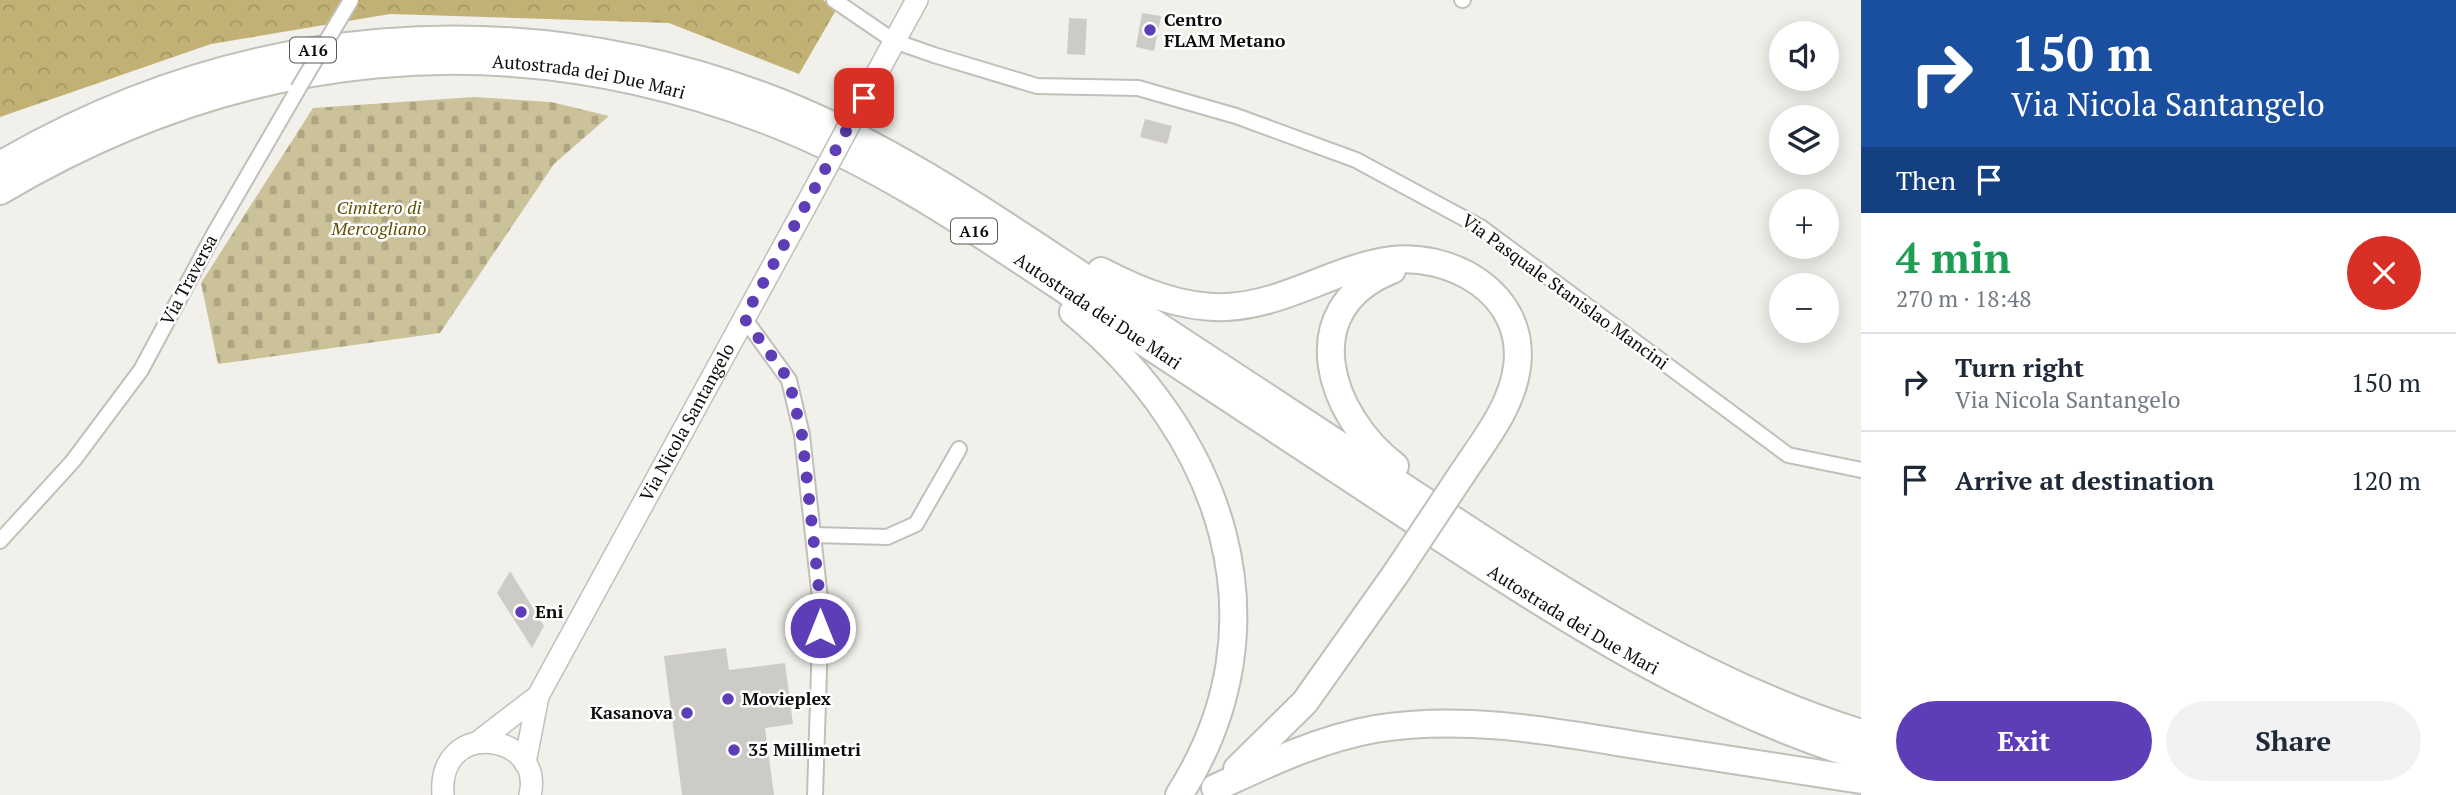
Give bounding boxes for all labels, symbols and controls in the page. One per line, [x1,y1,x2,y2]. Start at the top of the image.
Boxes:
place label: Centro FLAM Metano [1164,7,1286,52]
text: 150 m [2011,20,2153,85]
map controls [1769,21,1839,343]
button: sound [1769,21,1839,91]
marker: Centro FLAM Metano [1142,22,1158,38]
icon: right [1896,28,1987,119]
road number: A16 [290,38,336,62]
street label: Autostrada dei Due Mari [491,49,688,104]
pin [834,68,894,128]
icon: arrive [845,79,883,117]
text: Via Nicola Santangelo [2011,83,2325,125]
button: layers [1769,105,1839,175]
icon: arrive [1970,161,2008,199]
text: Then [1896,163,1956,197]
button: + [1769,189,1839,259]
park label: Cimitero di Mercogliano [331,195,426,240]
street label: Via Pasquale Stanislao Mancini [1457,208,1674,374]
road number: A16 [951,218,997,244]
text: 4 min [1896,229,2011,285]
street label: Via Traversa [154,230,222,329]
button: close [2347,236,2421,310]
street label: Autostrada dei Due Mari [1010,247,1187,374]
button: − [1769,273,1839,343]
text: 270 m · 18:48 [1896,283,2031,314]
street label: Via Nicola Santangelo [634,339,739,505]
text: Turn right [1955,350,2084,384]
icon: right [1896,363,1934,401]
text: 150 m [2351,365,2421,399]
text: Via Nicola Santangelo [1955,384,2181,415]
icon: arrive [1896,461,1934,499]
text: Arrive at destination [1955,463,2214,497]
text: 120 m [2351,463,2421,497]
street label: Autostrada dei Due Mari [1483,559,1663,680]
position arrow [783,591,857,665]
place label: Eni [535,599,563,623]
marker: Eni [513,604,529,620]
place label: Movieplex [742,686,831,710]
marker: Movieplex [720,691,736,707]
place label: Kasanova [590,700,673,724]
button: Exit [1896,701,2152,781]
button: Share [2166,701,2421,781]
marker: Kasanova [679,705,695,721]
place label: 35 Millimetri [748,737,861,761]
marker: 35 Millimetri [726,742,742,758]

